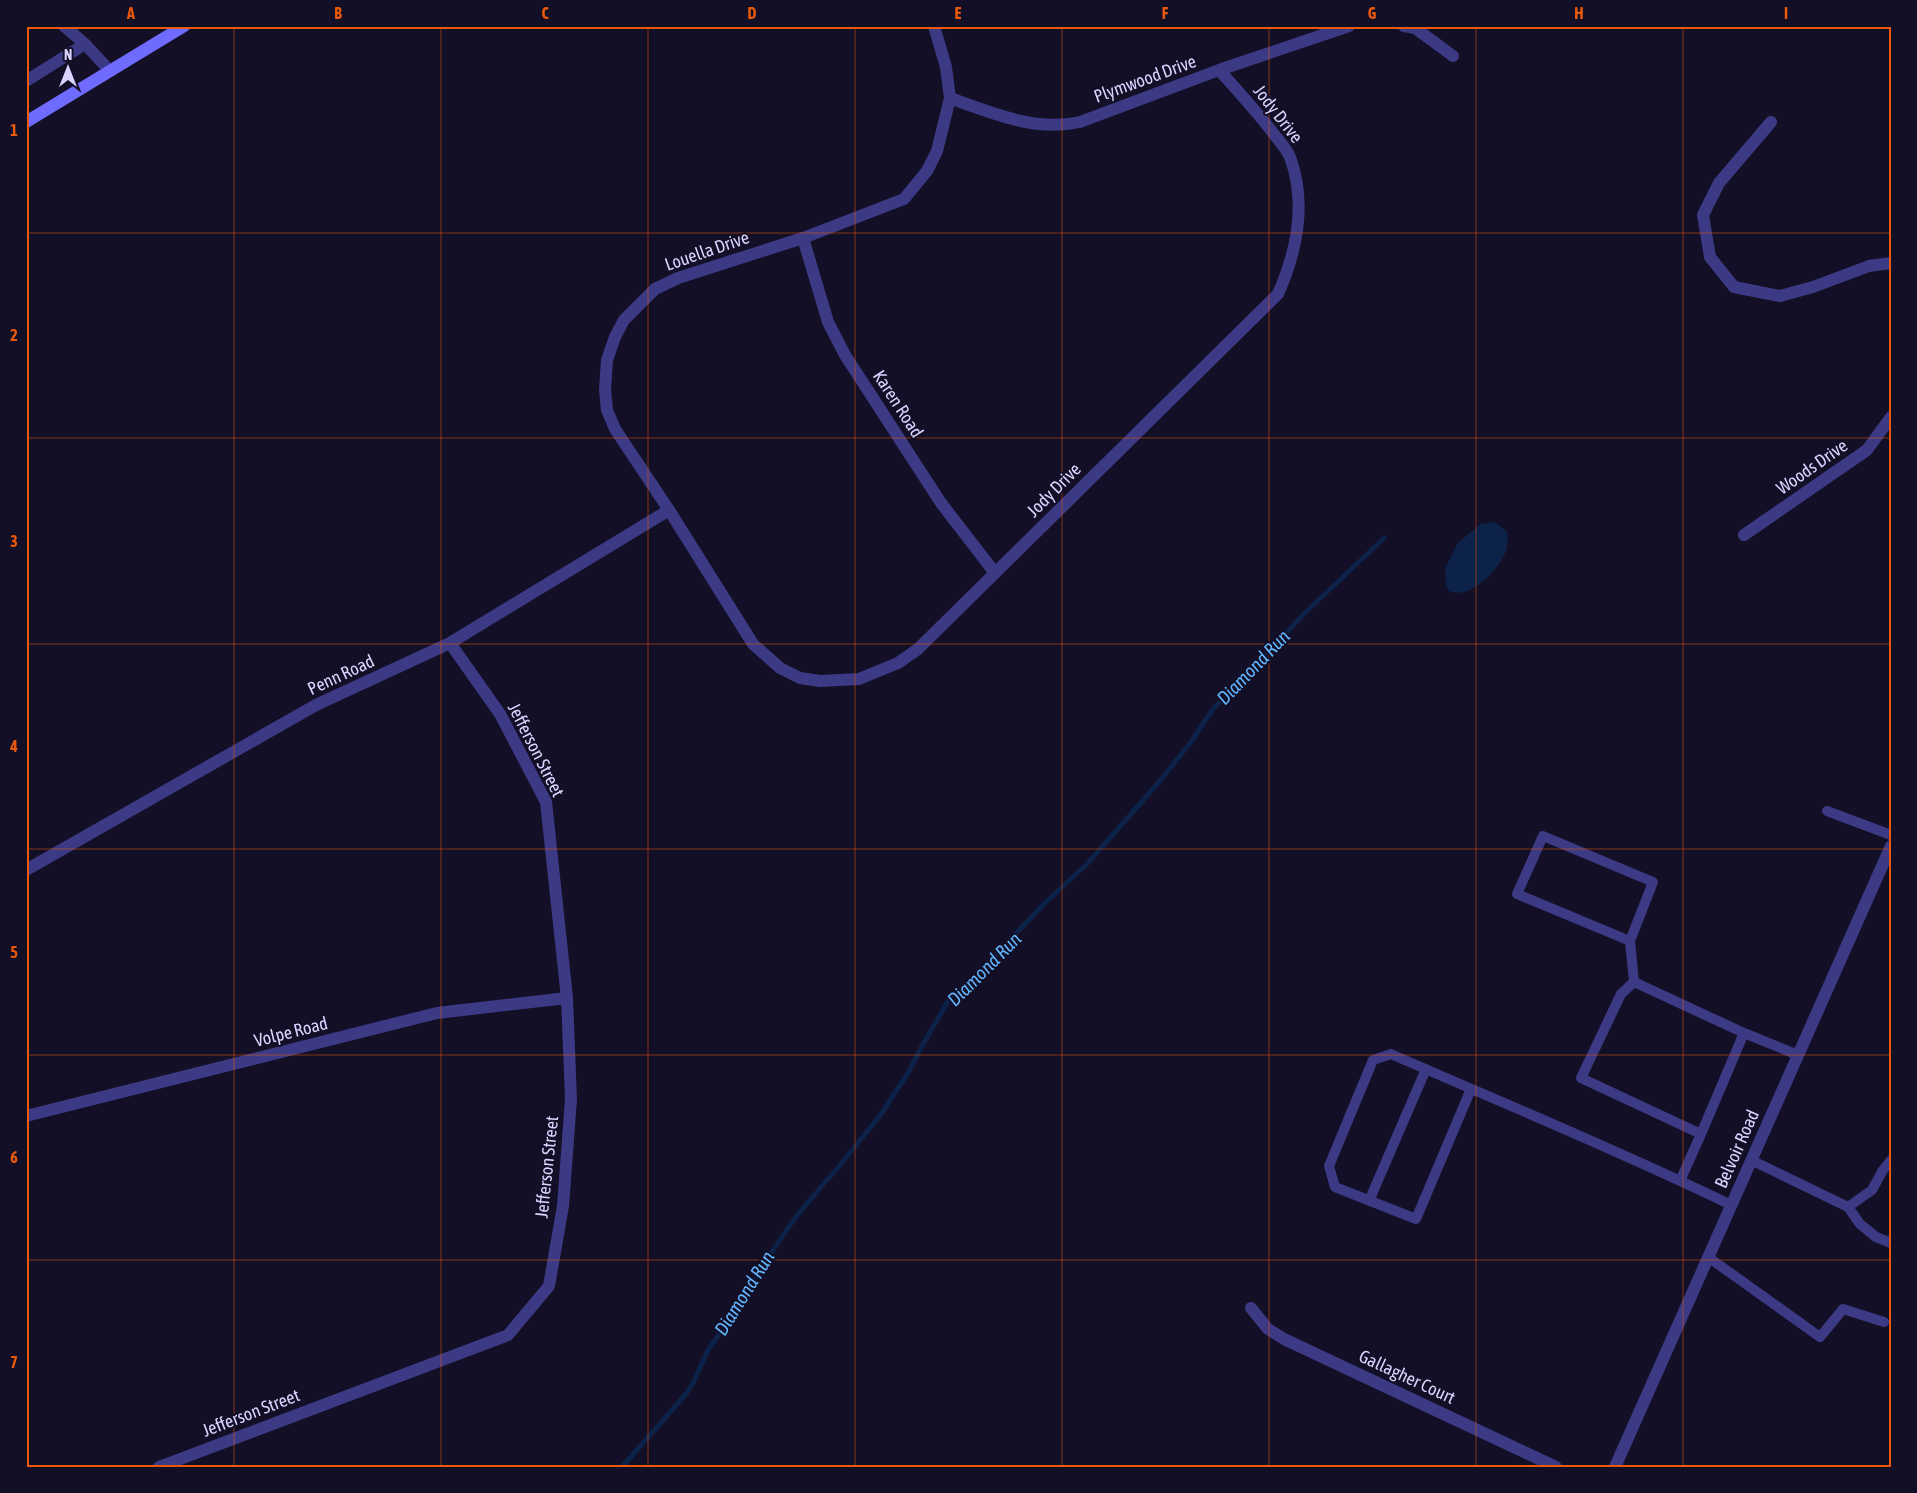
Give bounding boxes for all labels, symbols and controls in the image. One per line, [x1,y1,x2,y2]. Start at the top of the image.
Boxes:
text: A [126,4,135,22]
text: B [334,4,342,22]
text: C [541,4,549,22]
text: D [748,4,757,22]
text: E [955,4,962,22]
text: F [1162,4,1169,22]
text: G [1368,4,1377,22]
text: H [1574,4,1584,22]
text: I [1784,4,1788,22]
north arrow [42,42,92,92]
text: N [64,47,72,63]
street label: Plymwood Drive [1091,50,1199,107]
street label: Jody Drive [1249,81,1307,147]
text: 1 [10,121,18,139]
street label: Louella Drive [662,226,752,275]
text: 2 [10,326,18,344]
street label: Karen Road [869,366,928,441]
street label: Woods Drive [1772,435,1851,499]
street label: Jody Drive [1022,458,1085,521]
text: 3 [10,532,18,550]
water label: Diamond Run [1212,625,1294,709]
street label: Penn Road [304,650,377,699]
street label: Jefferson Street [504,699,569,800]
text: 4 [9,737,18,755]
water label: Diamond Run [943,928,1025,1010]
text: 5 [10,943,18,961]
street label: Volpe Road [252,1012,330,1051]
street label: Belvoir Road [1710,1106,1763,1191]
street label: Jefferson Street [531,1115,562,1219]
text: 6 [10,1148,18,1166]
water label: Diamond Run [709,1247,779,1339]
street label: Gallagher Court [1356,1345,1459,1408]
text: 7 [10,1353,18,1371]
street label: Jefferson Street [199,1384,303,1441]

